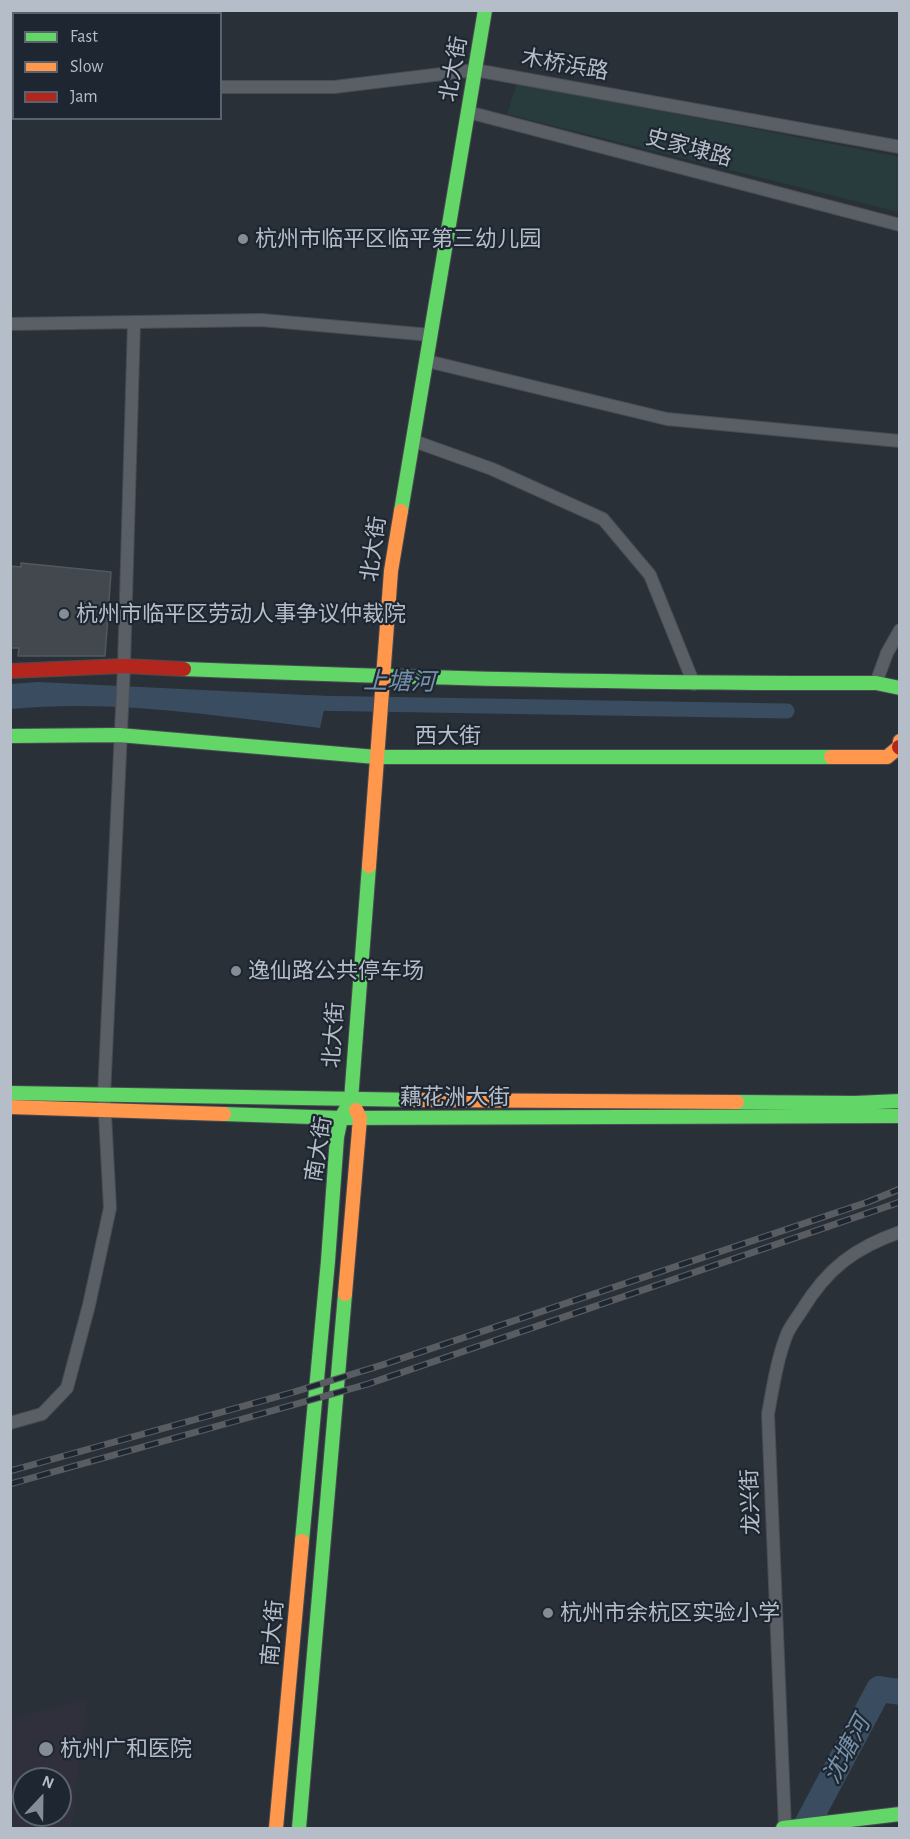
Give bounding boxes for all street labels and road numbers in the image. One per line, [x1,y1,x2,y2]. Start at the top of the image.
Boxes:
street label: 北大街 [435,34,473,104]
street label: 木桥浜路 [519,44,611,86]
street label: 史家埭路 [643,124,735,172]
street label: 北大街 [356,514,392,584]
street label: 西大街 [415,723,481,749]
street label: 北大街 [319,1001,349,1069]
street label: 藕花洲大街 [400,1084,510,1110]
street label: 南大街 [301,1114,337,1184]
street label: 龙兴街 [737,1469,765,1535]
street label: 南大街 [257,1599,289,1667]

